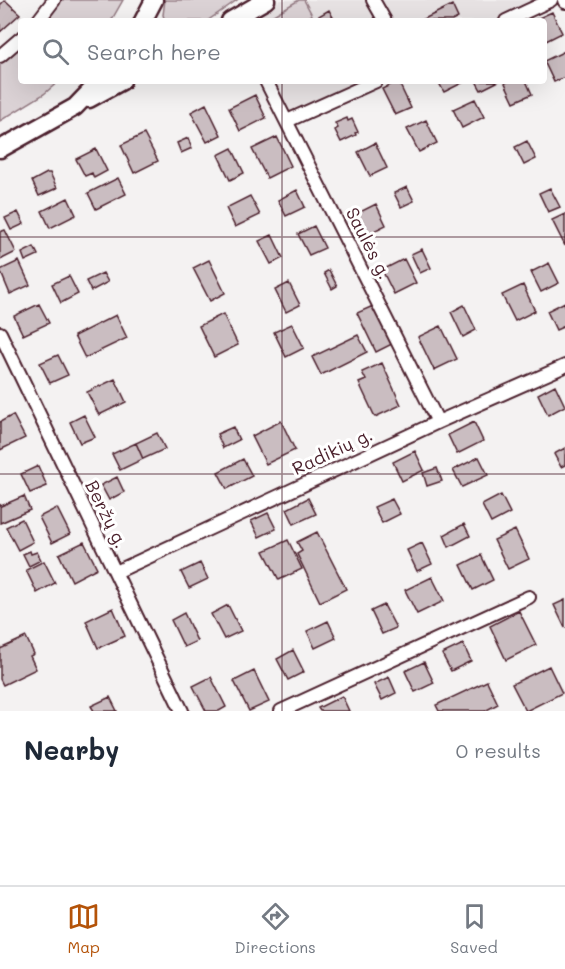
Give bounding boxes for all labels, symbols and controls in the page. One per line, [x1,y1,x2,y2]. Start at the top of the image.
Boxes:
search box [18,18,547,84]
icon: search [39,35,72,68]
text: Search here [87,37,221,66]
street label: Saulės g. [341,203,397,283]
street label: Radikių g. [288,422,376,480]
street label: Beržų g. [80,476,134,552]
text: Nearby [24,733,119,767]
text: 0 results [456,737,541,763]
tab: Map [67,900,100,957]
tab: Directions [235,900,316,957]
tab: Saved [450,900,498,957]

